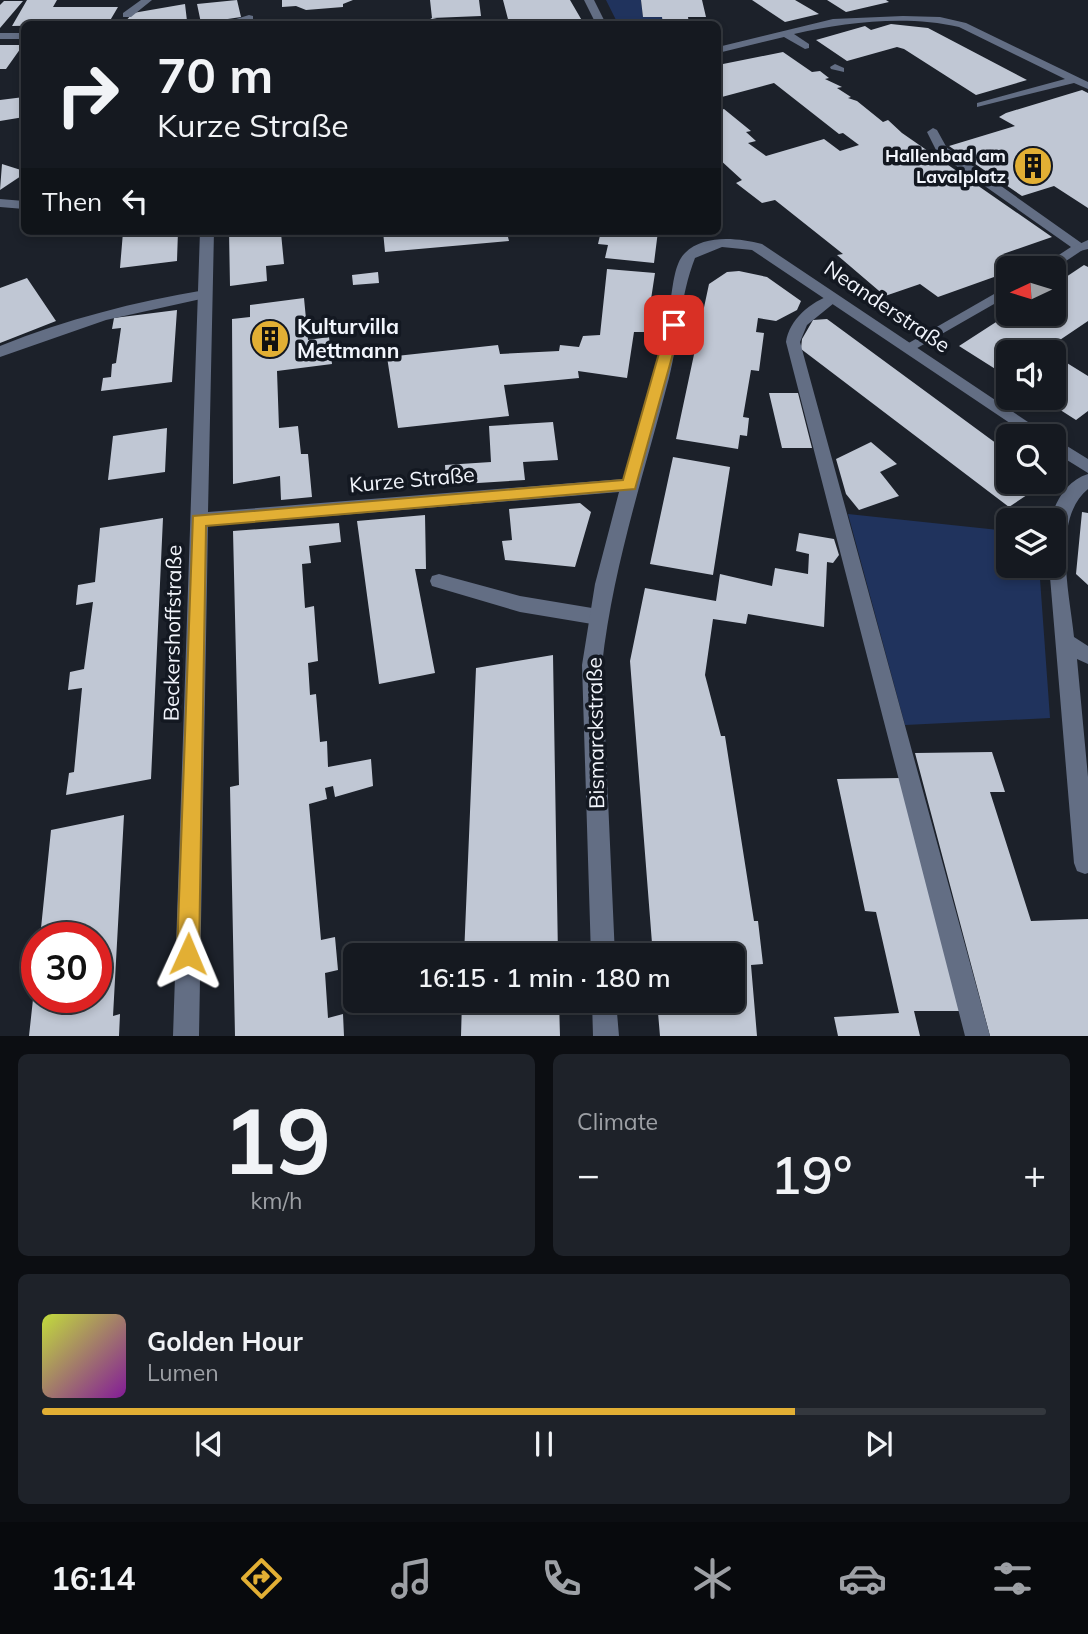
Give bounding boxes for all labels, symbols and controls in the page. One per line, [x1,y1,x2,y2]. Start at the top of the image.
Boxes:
text: 70 m [157,44,273,105]
icon: right [42,49,133,140]
text: Kurze Straße [157,105,349,145]
place label: Hallenbad am Lavalplatz [885,144,1006,188]
building icon: Hallenbad am Lavalplatz [1012,145,1054,187]
icon: left [116,182,154,220]
text: Then [42,185,102,218]
street label: Neanderstraße [820,255,955,358]
north arrow [996,256,1066,326]
map controls [996,256,1066,578]
pin [644,295,704,355]
icon: arrive [655,306,693,344]
place label: Kulturvilla Mettmann [297,313,399,363]
building icon: Kulturvilla Mettmann [249,318,291,360]
button: sound [996,340,1066,410]
button: search [996,424,1066,494]
street label: Kurze Straße [348,461,476,497]
button: layers [996,508,1066,578]
street label: Beckershoffstraße [157,545,187,721]
street label: Bismarckstraße [581,657,609,809]
position arrow [151,917,225,991]
speed limit sign: 30 [21,922,112,1013]
text: 16:15 · 1 min · 180 m [417,961,671,994]
text: 19 [222,1083,331,1197]
text: Climate [577,1107,658,1136]
text: 19° [771,1142,852,1207]
text: − [577,1150,600,1198]
text: + [1023,1150,1046,1198]
text: km/h [250,1186,303,1215]
text: Golden Hour [147,1325,303,1358]
text: Lumen [147,1358,219,1387]
icon: previous [190,1425,228,1463]
icon: pause [525,1425,563,1463]
icon: next [860,1425,898,1463]
icon: directions [237,1554,286,1603]
icon: music [387,1554,436,1603]
icon: phone [537,1554,586,1603]
icon: climate [688,1554,737,1603]
icon: car [838,1554,887,1603]
icon: filters [988,1554,1037,1603]
text: 16:14 [51,1558,135,1598]

